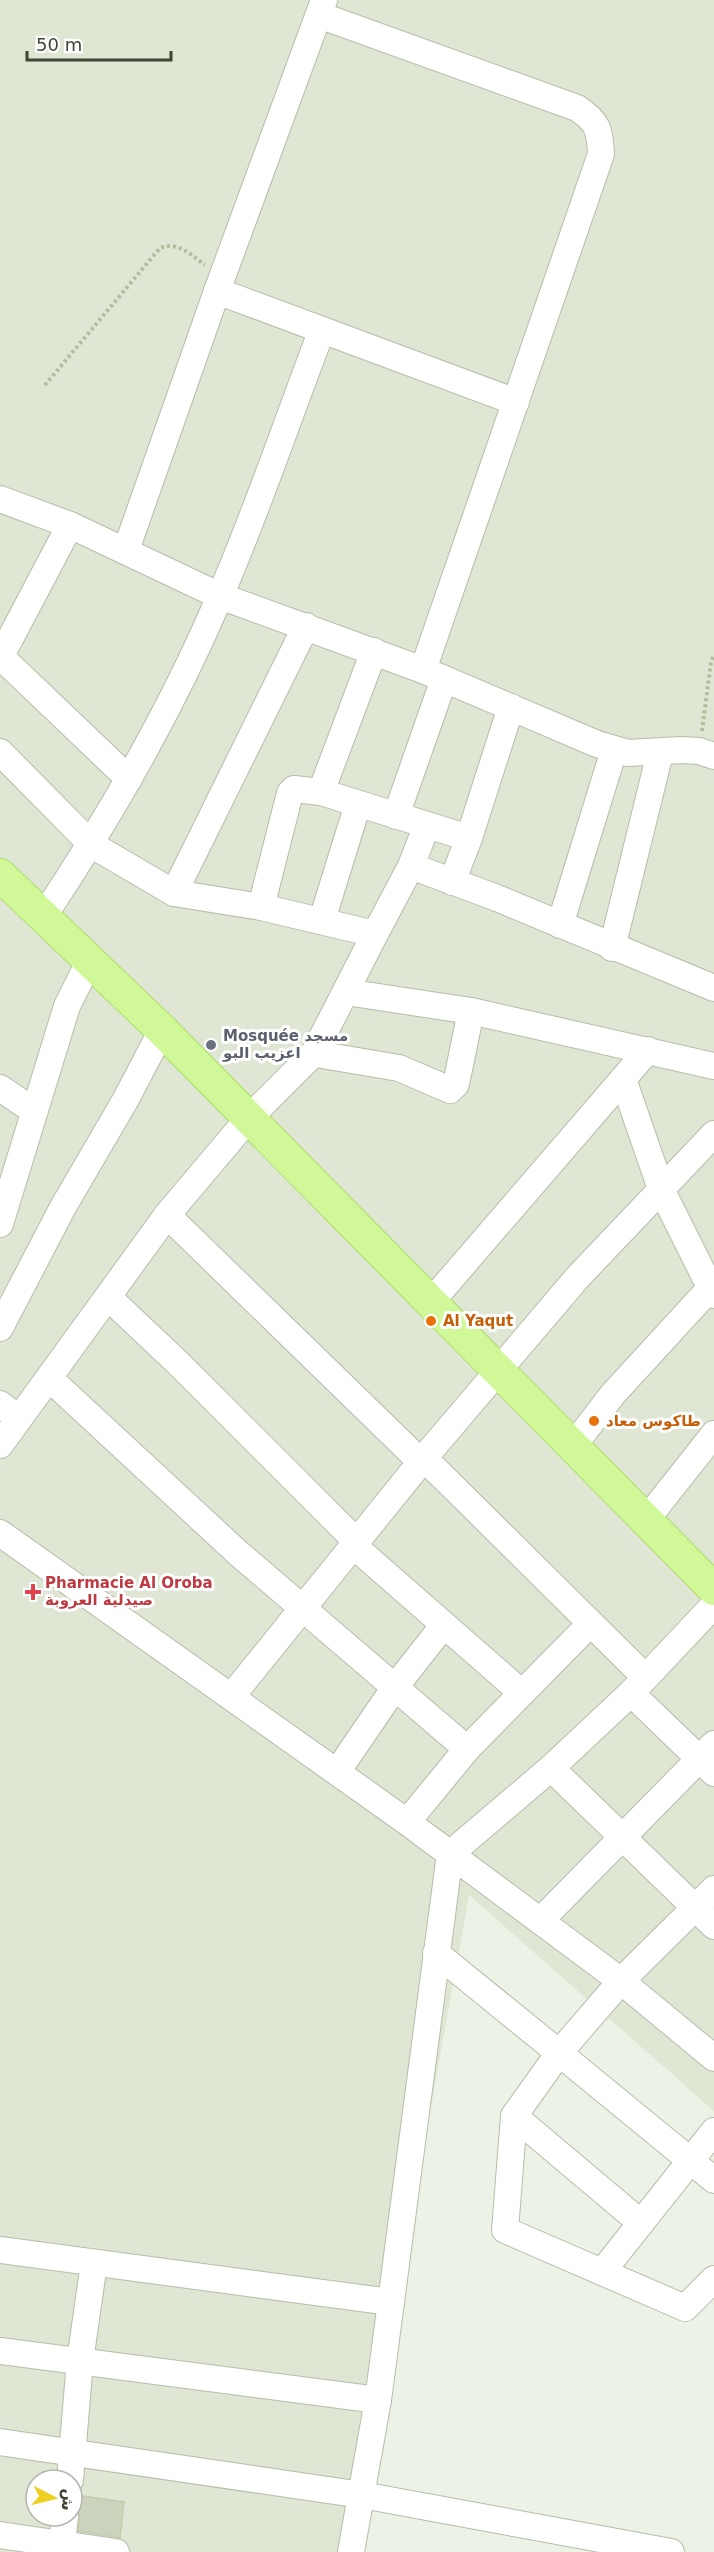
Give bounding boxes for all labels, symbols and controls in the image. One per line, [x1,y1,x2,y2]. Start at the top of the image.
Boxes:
scale bar [27,24,171,62]
text: 50 m [36,34,82,55]
place label: Mosquée مسجد اعزيب البو [222,1027,348,1062]
marker: Mosquée مسجد اعزيب البو [204,1038,218,1052]
place label: Al Yaqut [443,1312,513,1330]
marker: Al Yaqut [424,1314,438,1328]
place label: طاكوس معاد [606,1412,701,1430]
marker: طاكوس معاد [587,1414,601,1428]
place label: Pharmacie Al Oroba صيدلية العروبة [45,1574,213,1609]
marker: Pharmacie Al Oroba صيدلية العروبة [26,1585,40,1599]
north arrow [24,2468,84,2528]
text: ش [58,2488,79,2512]

